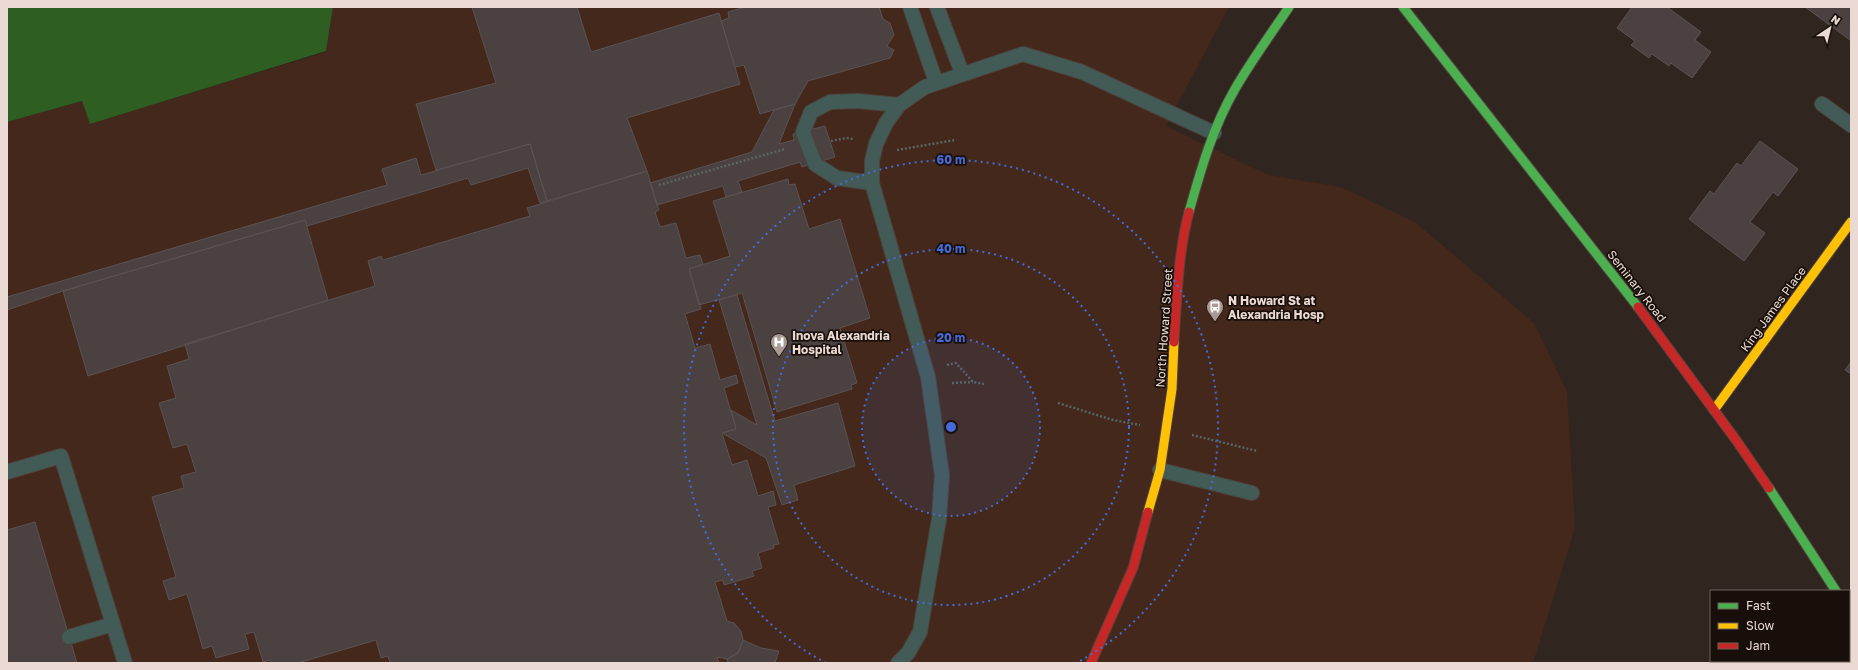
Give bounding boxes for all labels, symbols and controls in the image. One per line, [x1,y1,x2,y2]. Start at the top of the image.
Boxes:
north arrow [1810,8,1850,48]
text: N [1829,12,1843,27]
text: 60 m [937,152,965,167]
text: 40 m [937,241,965,256]
street label: Seminary Road [1604,247,1670,325]
street label: King James Place [1737,263,1809,355]
street label: North Howard Street [1152,268,1176,388]
place label: N Howard St at Alexandria Hosp [1228,293,1325,322]
bus stop icon: N Howard St at Alexandria Hosp [1205,297,1225,322]
place label: Inova Alexandria Hospital [792,328,890,357]
text: 20 m [937,330,965,345]
hospital icon: Inova Alexandria Hospital [769,332,789,357]
centre of rings [944,420,958,434]
legend [1710,590,1850,662]
text: Fast [1746,598,1771,613]
text: Slow [1746,618,1774,633]
text: Jam [1746,638,1770,653]

